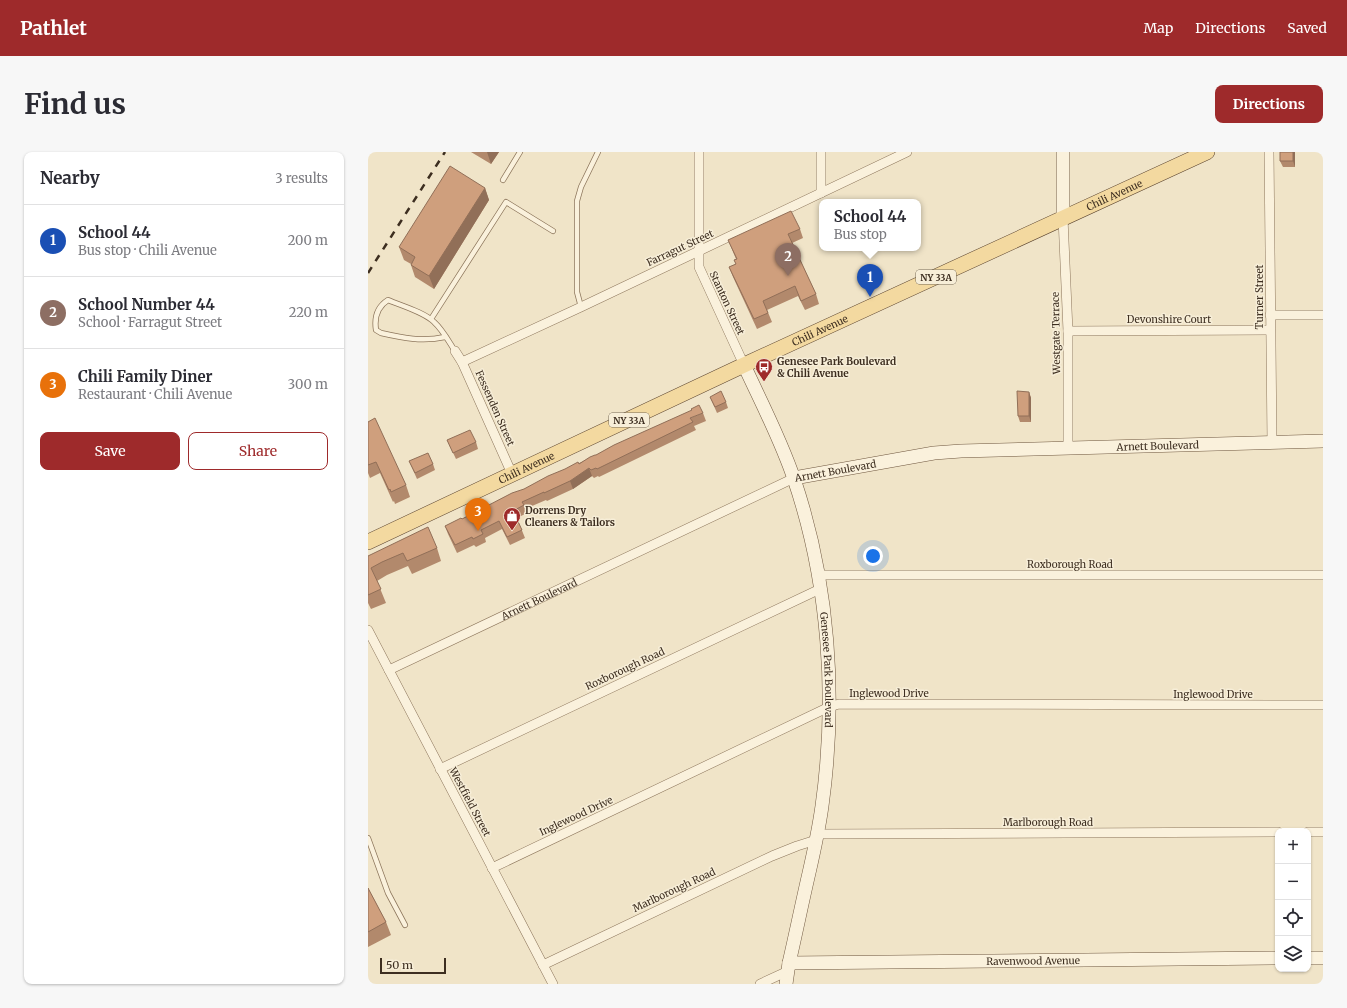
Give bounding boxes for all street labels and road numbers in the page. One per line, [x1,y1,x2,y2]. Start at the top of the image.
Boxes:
street label: Chili Avenue [1084,176,1144,213]
street label: Farragut Street [644,227,716,269]
street label: Turner Street [1253,264,1266,329]
street label: Stanton Street [707,269,747,337]
road number: NY 33A [916,270,956,284]
street label: Westgate Terrace [1049,292,1063,375]
street label: Chili Avenue [790,312,850,349]
street label: Devonshire Court [1127,313,1211,326]
street label: Fessenden Street [472,368,518,448]
road number: NY 33A [609,413,649,427]
street label: Arnett Boulevard [1115,438,1199,453]
street label: Chili Avenue [496,449,556,486]
street label: Arnett Boulevard [793,457,877,484]
street label: Roxborough Road [1027,558,1113,571]
street label: Arnett Boulevard [498,575,579,623]
street label: Genesee Park Boulevard [817,611,836,728]
street label: Roxborough Road [583,645,667,693]
street label: Inglewood Drive [849,687,929,700]
street label: Inglewood Drive [1173,688,1253,701]
street label: Westfield Street [446,764,494,839]
street label: Inglewood Drive [537,793,615,839]
street label: Marlborough Road [1003,816,1093,829]
street label: Marlborough Road [631,865,717,915]
street label: Ravenwood Avenue [986,954,1080,967]

